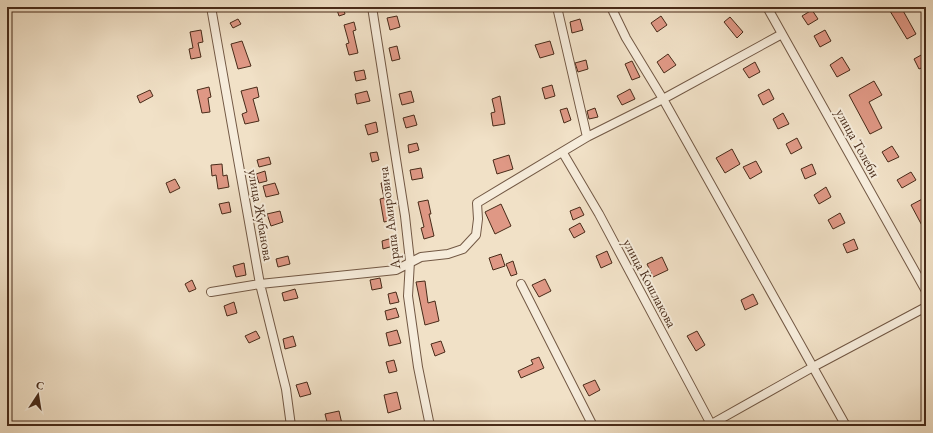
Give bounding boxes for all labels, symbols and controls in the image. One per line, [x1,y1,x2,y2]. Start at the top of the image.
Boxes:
street label: улица Толеби [832,105,885,181]
street label: Арапа Амировича [374,165,404,271]
street label: улица Жубанова [244,168,278,263]
street label: улица Кошлакова [619,235,681,331]
north arrow [18,375,58,415]
text: С [35,378,46,393]

